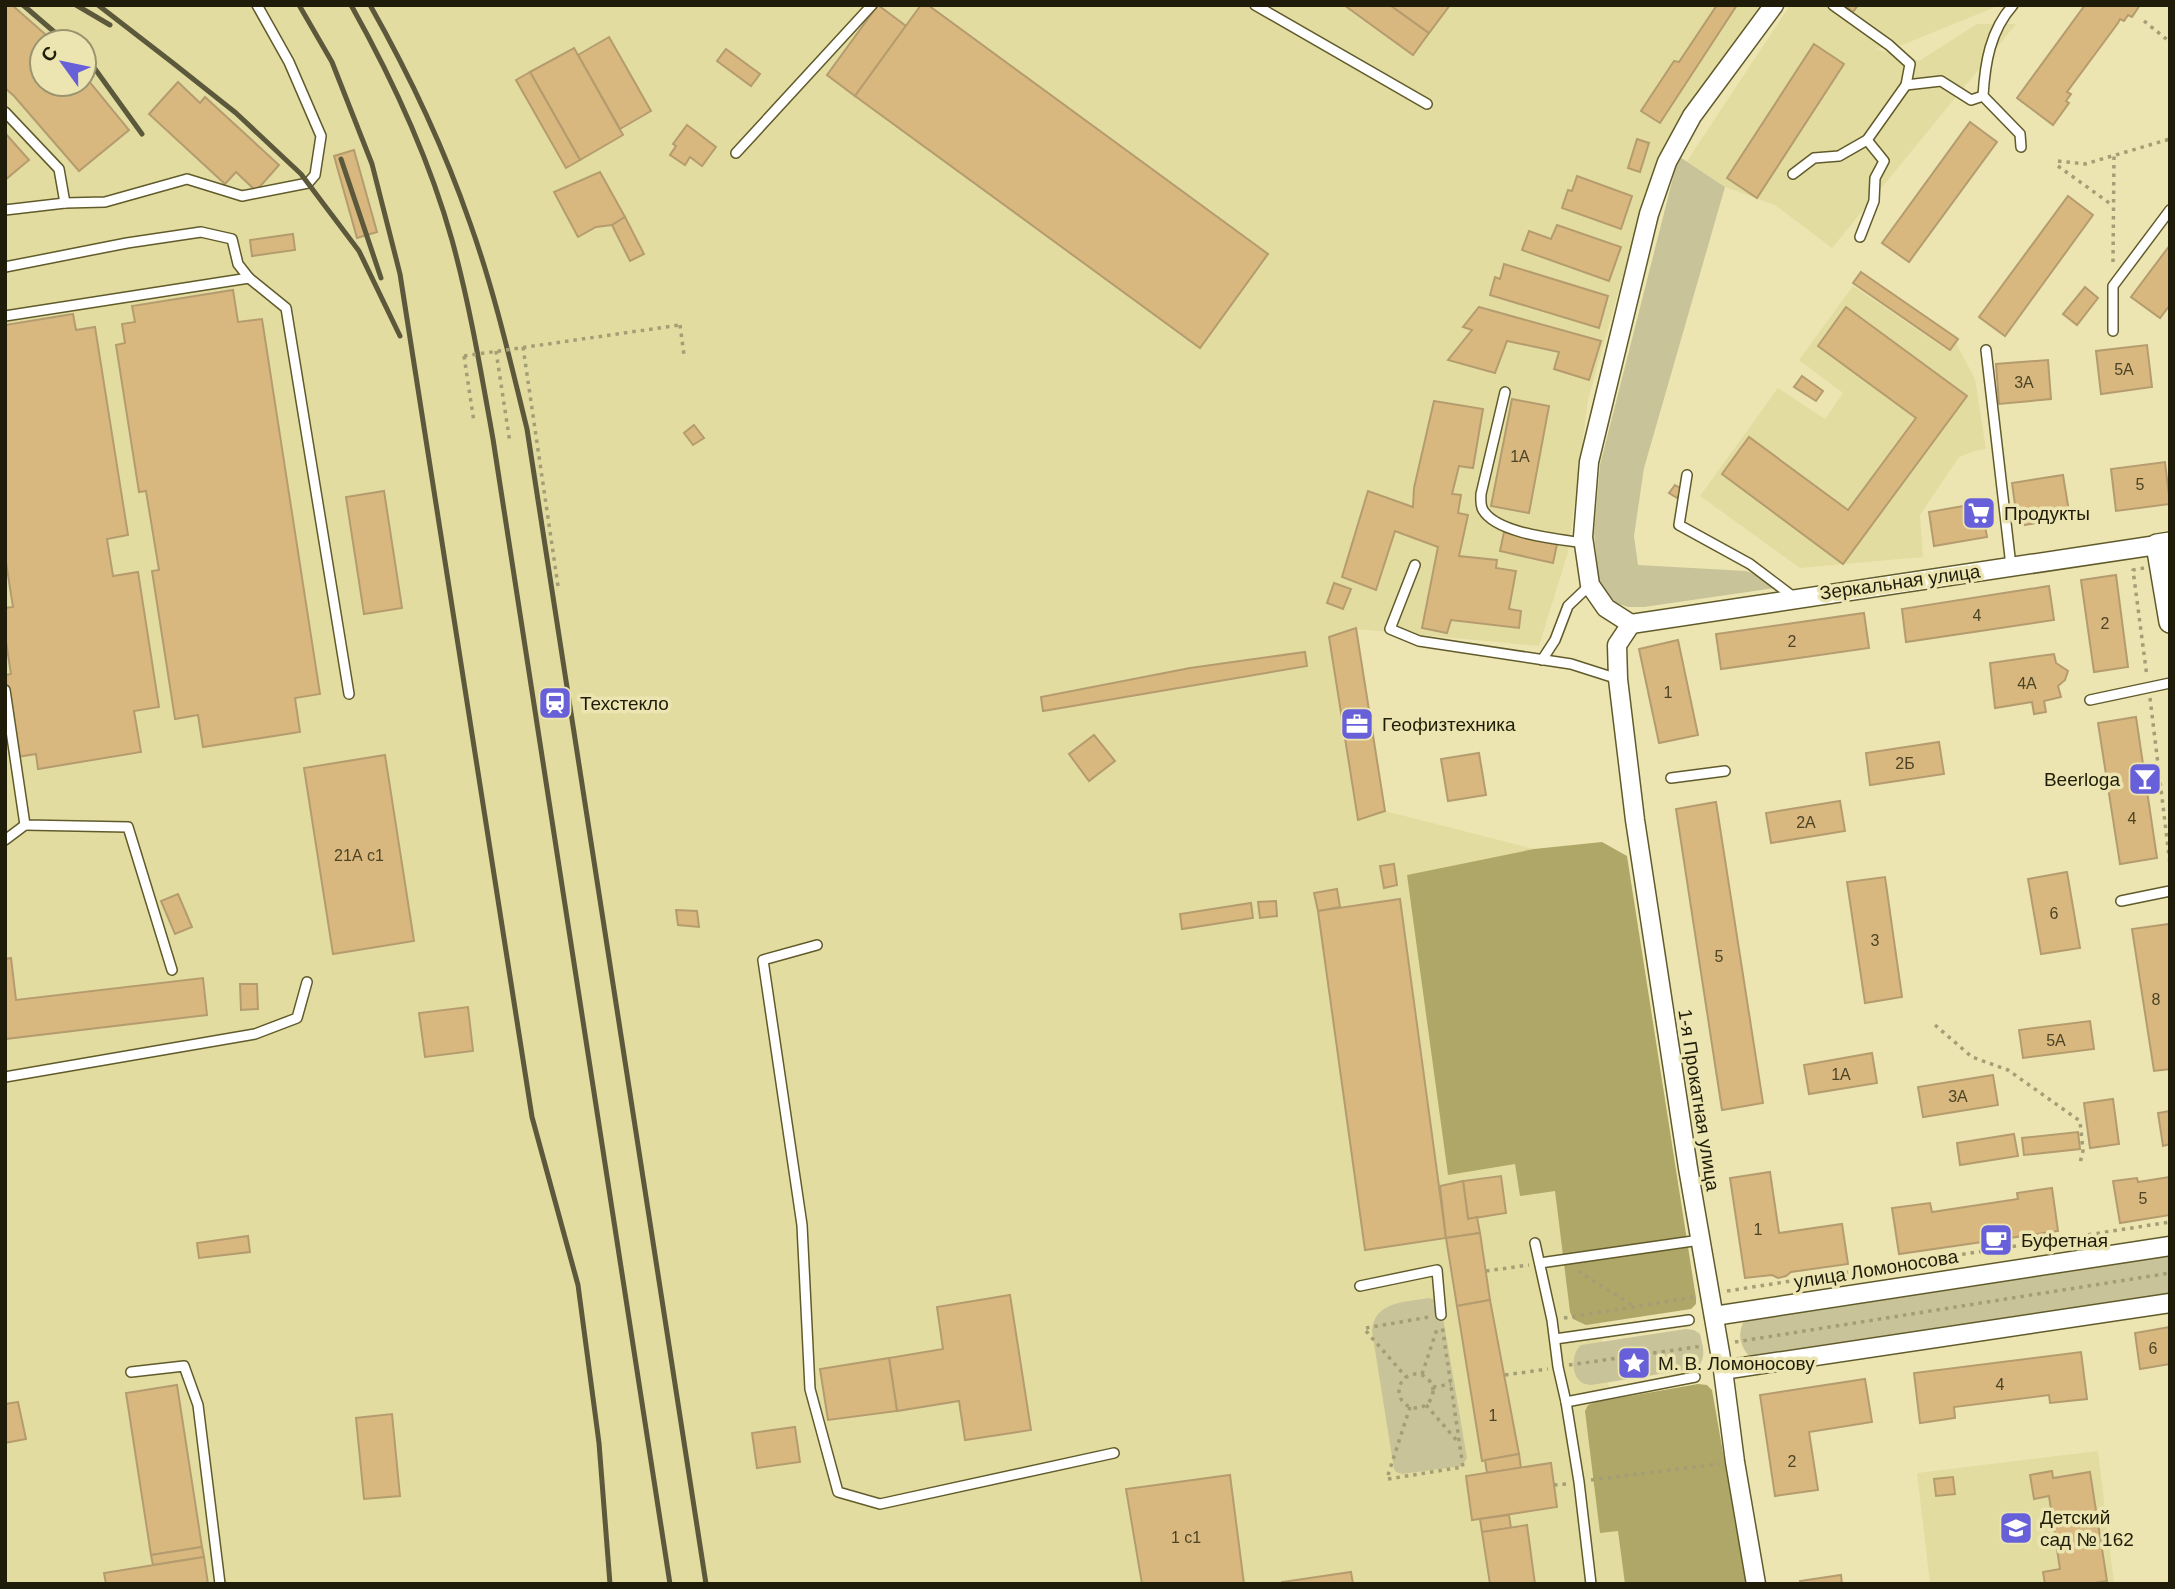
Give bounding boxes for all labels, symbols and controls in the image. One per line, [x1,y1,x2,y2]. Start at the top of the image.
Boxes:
north arrow [28,28,98,98]
text: С [37,42,62,65]
house number: 5А [2114,361,2134,378]
house number: 3А [2014,374,2034,391]
house number: 1А [1510,448,1530,465]
house number: 5 [2136,476,2145,493]
supermarket icon: Продукты [1960,494,1998,532]
place label: Продукты [2004,503,2090,524]
street label: Зеркальная улица [1818,560,1982,604]
house number: 4 [1973,607,1982,624]
house number: 2 [2101,615,2110,632]
house number: 2 [1788,633,1797,650]
house number: 4А [2017,675,2037,692]
station icon: Техстекло [536,684,574,722]
house number: 1 [1664,684,1673,701]
place label: Техстекло [580,693,669,714]
office icon: Геофизтехника [1338,705,1376,743]
place label: Геофизтехника [1382,714,1516,735]
house number: 2Б [1895,755,1915,772]
bar icon: Beerloga [2126,760,2164,798]
place label: Beerloga [2044,769,2120,790]
house number: 4 [2128,810,2137,827]
house number: 2А [1796,814,1816,831]
house number: 21А с1 [334,847,384,864]
house number: 6 [2050,905,2059,922]
house number: 3 [1871,932,1880,949]
house number: 5 [1715,948,1724,965]
house number: 8 [2152,991,2161,1008]
street label: 1-я Прокатная улица [1674,1008,1724,1193]
house number: 5А [2046,1032,2066,1049]
house number: 1А [1831,1066,1851,1083]
house number: 3А [1948,1088,1968,1105]
house number: 5 [2139,1190,2148,1207]
house number: 1 [1754,1221,1763,1238]
cafe icon: Буфетная [1977,1221,2015,1259]
place label: Буфетная [2021,1230,2108,1251]
street label: улица Ломоносова [1792,1246,1960,1292]
house number: 6 [2149,1340,2158,1357]
place icon: М. В. Ломоносову [1615,1344,1653,1382]
place label: М. В. Ломоносову [1658,1353,1815,1374]
house number: 4 [1996,1376,2005,1393]
house number: 1 [1489,1407,1498,1424]
house number: 2 [1788,1453,1797,1470]
place label: Детский сад № 162 [2040,1507,2134,1550]
school or university icon: Детский сад № 162 [1997,1509,2035,1547]
house number: 1 c1 [1171,1529,1201,1546]

